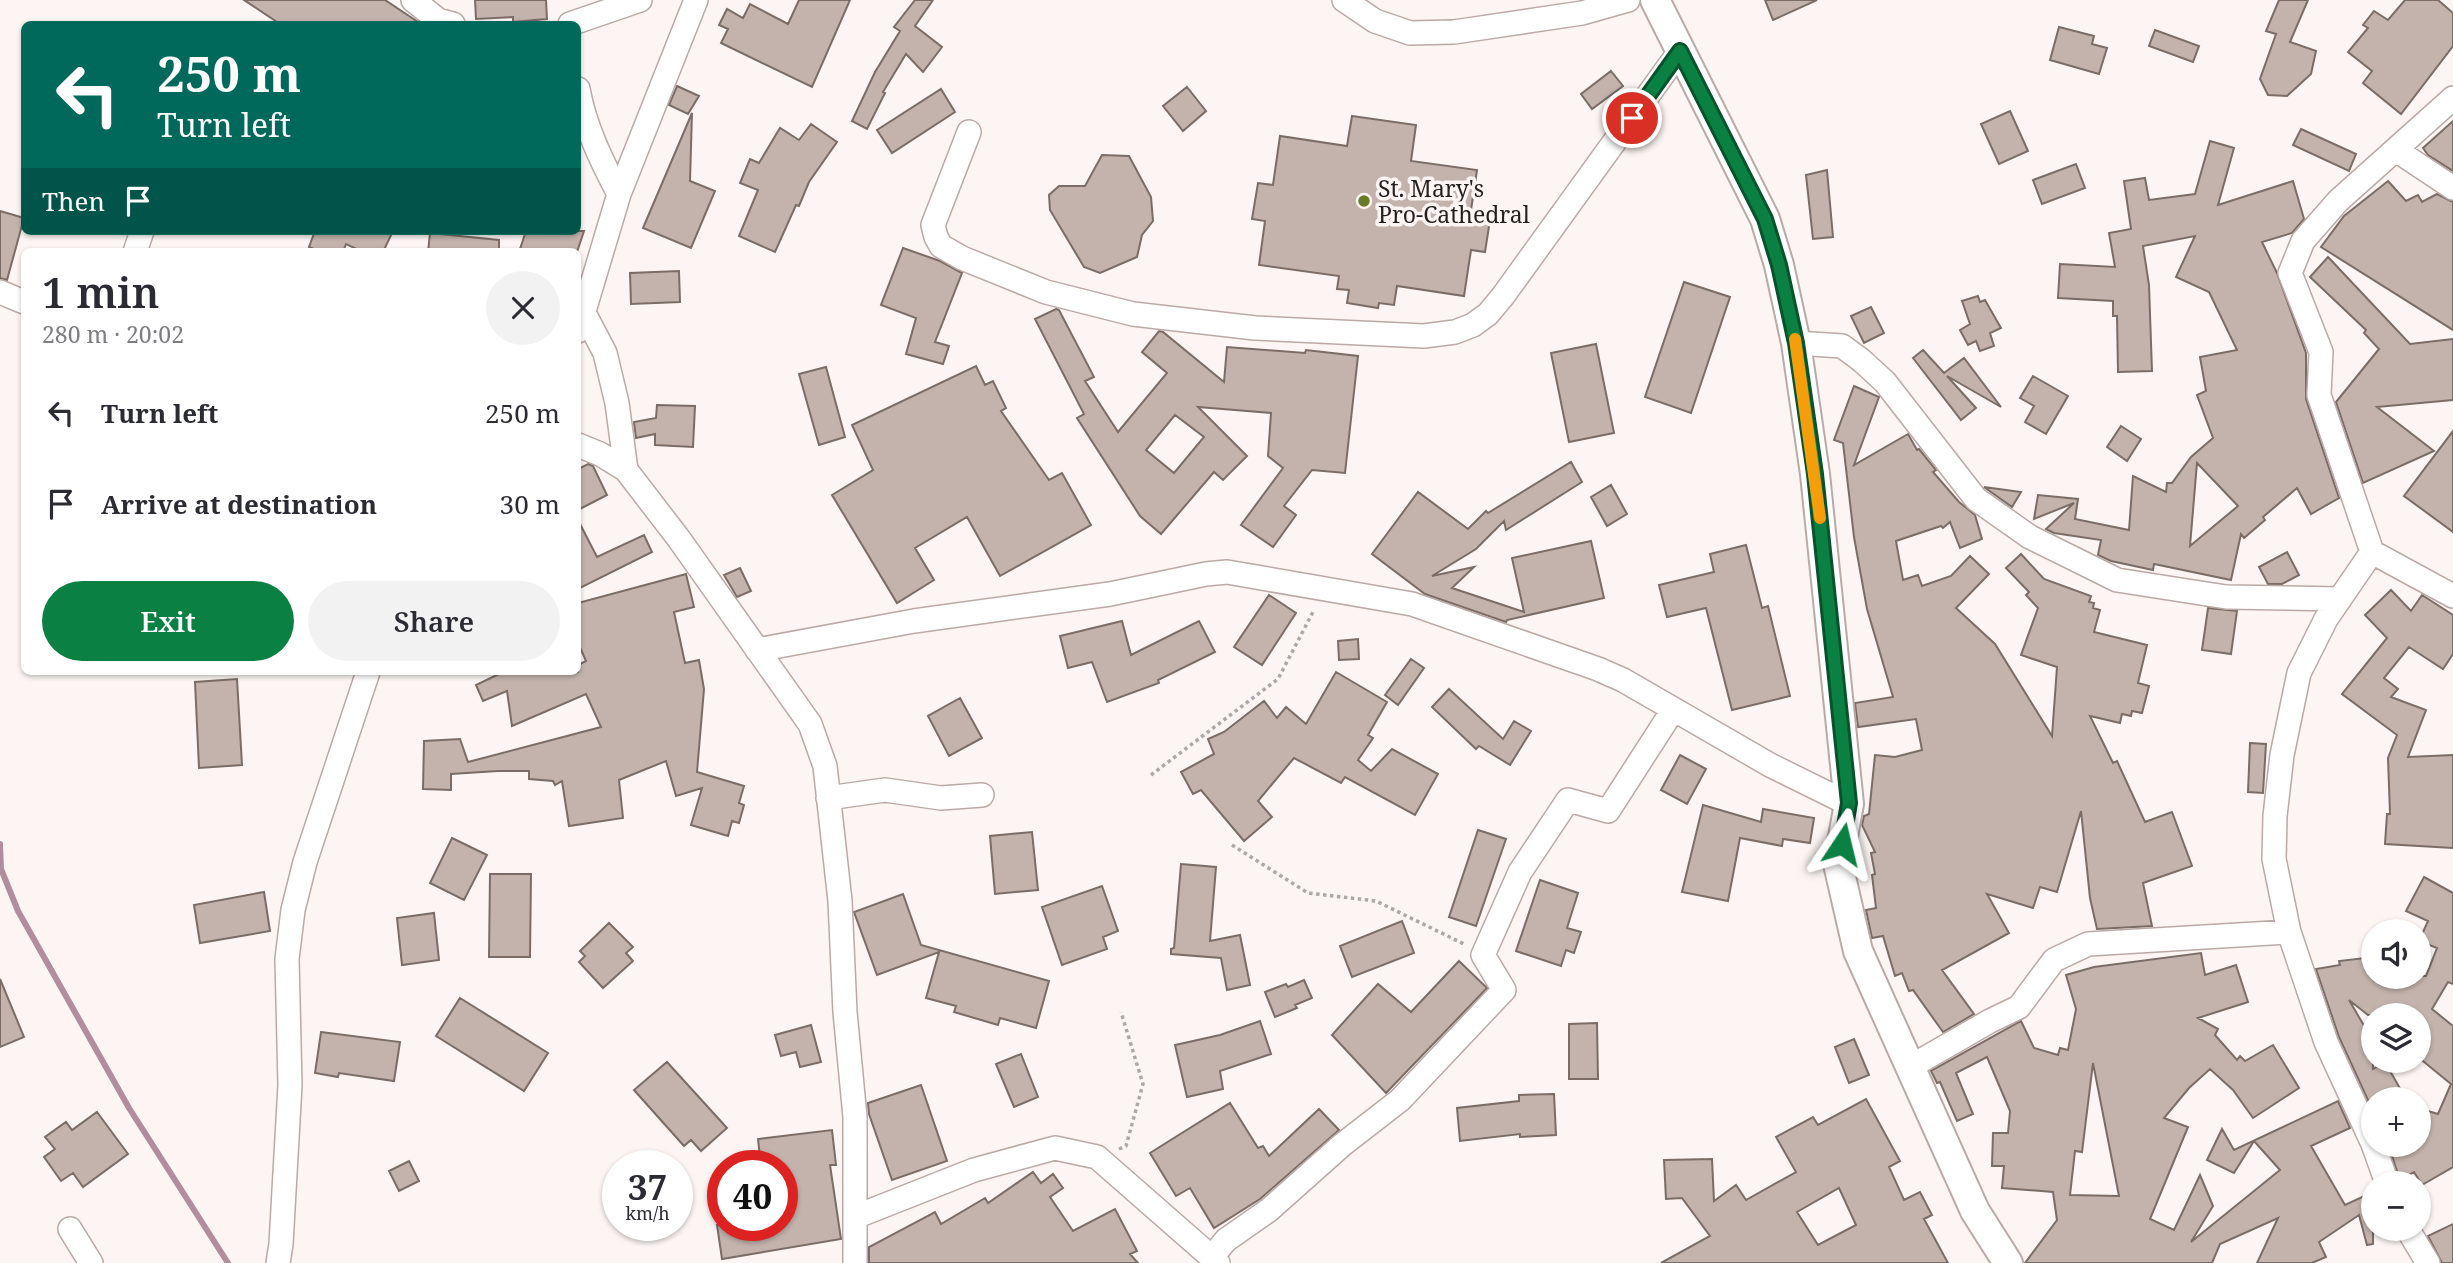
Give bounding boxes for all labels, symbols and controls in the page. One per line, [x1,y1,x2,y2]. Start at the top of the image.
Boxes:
text: 250 m [157,40,301,106]
icon: left [42,49,133,140]
pin [1602,88,1662,148]
icon: arrive [1613,99,1651,137]
text: Turn left [157,103,291,146]
place label: St. Mary's Pro-Cathedral [1378,172,1530,230]
icon: arrive [119,182,157,220]
text: Then [42,183,105,219]
marker: St. Mary's Pro-Cathedral [1356,193,1372,209]
text: 1 min [42,263,159,320]
button: close [486,271,560,345]
text: 280 m · 20:02 [42,318,184,350]
icon: left [42,394,80,432]
text: Turn left [101,395,218,431]
text: 250 m [485,395,560,431]
icon: arrive [42,485,80,523]
text: Arrive at destination [101,486,377,522]
text: 30 m [500,486,560,522]
button: Exit [42,581,294,661]
button: Share [308,581,560,661]
position arrow [1805,807,1879,881]
map controls [2361,919,2431,1241]
button: sound [2361,919,2431,989]
button: layers [2361,1003,2431,1073]
button: + [2361,1087,2431,1157]
speed limit sign: 40 [707,1150,798,1241]
text: 37 [628,1163,667,1210]
button: − [2361,1171,2431,1241]
text: km/h [625,1201,670,1225]

